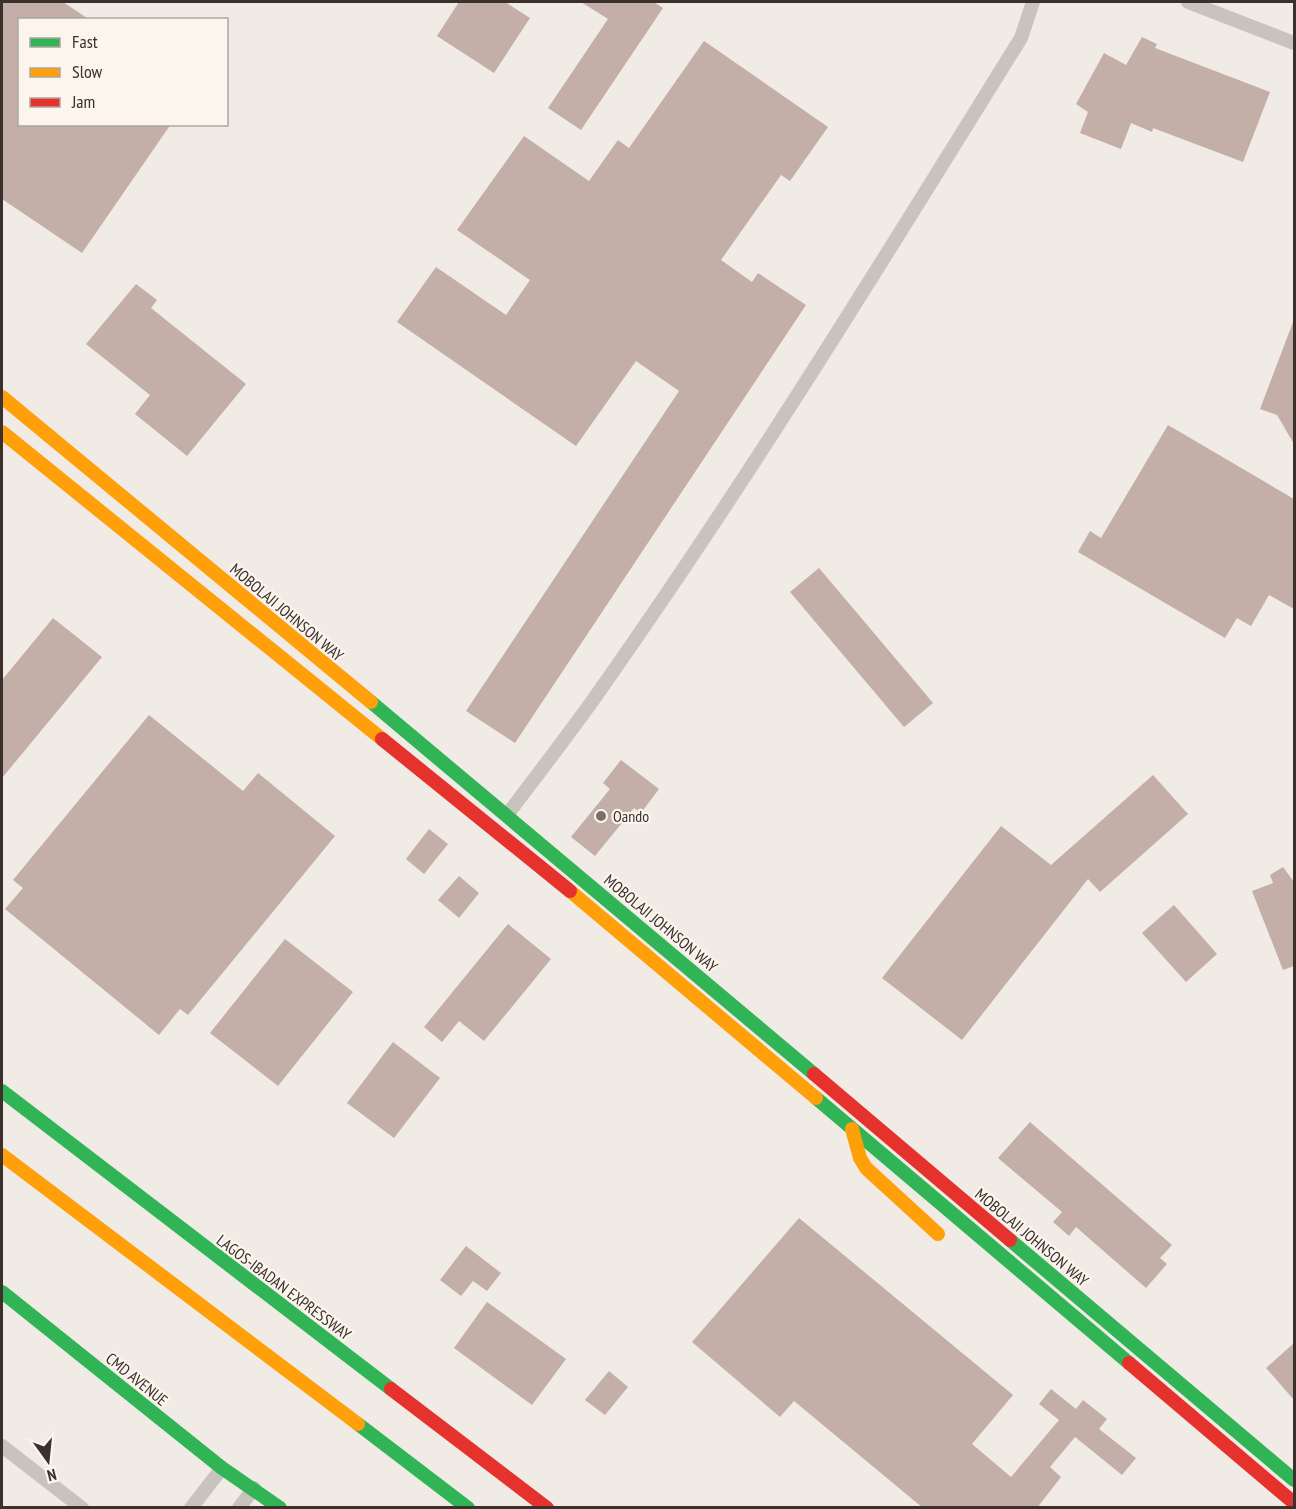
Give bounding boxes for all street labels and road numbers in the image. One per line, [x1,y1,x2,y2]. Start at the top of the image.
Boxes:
street label: MOBOLAJI JOHNSON WAY [226,559,348,666]
street label: MOBOLAJI JOHNSON WAY [600,870,722,977]
street label: MOBOLAJI JOHNSON WAY [971,1184,1093,1291]
street label: LAGOS-IBADAN EXPRESSWAY [213,1230,356,1345]
street label: CMD AVENUE [102,1348,172,1410]

